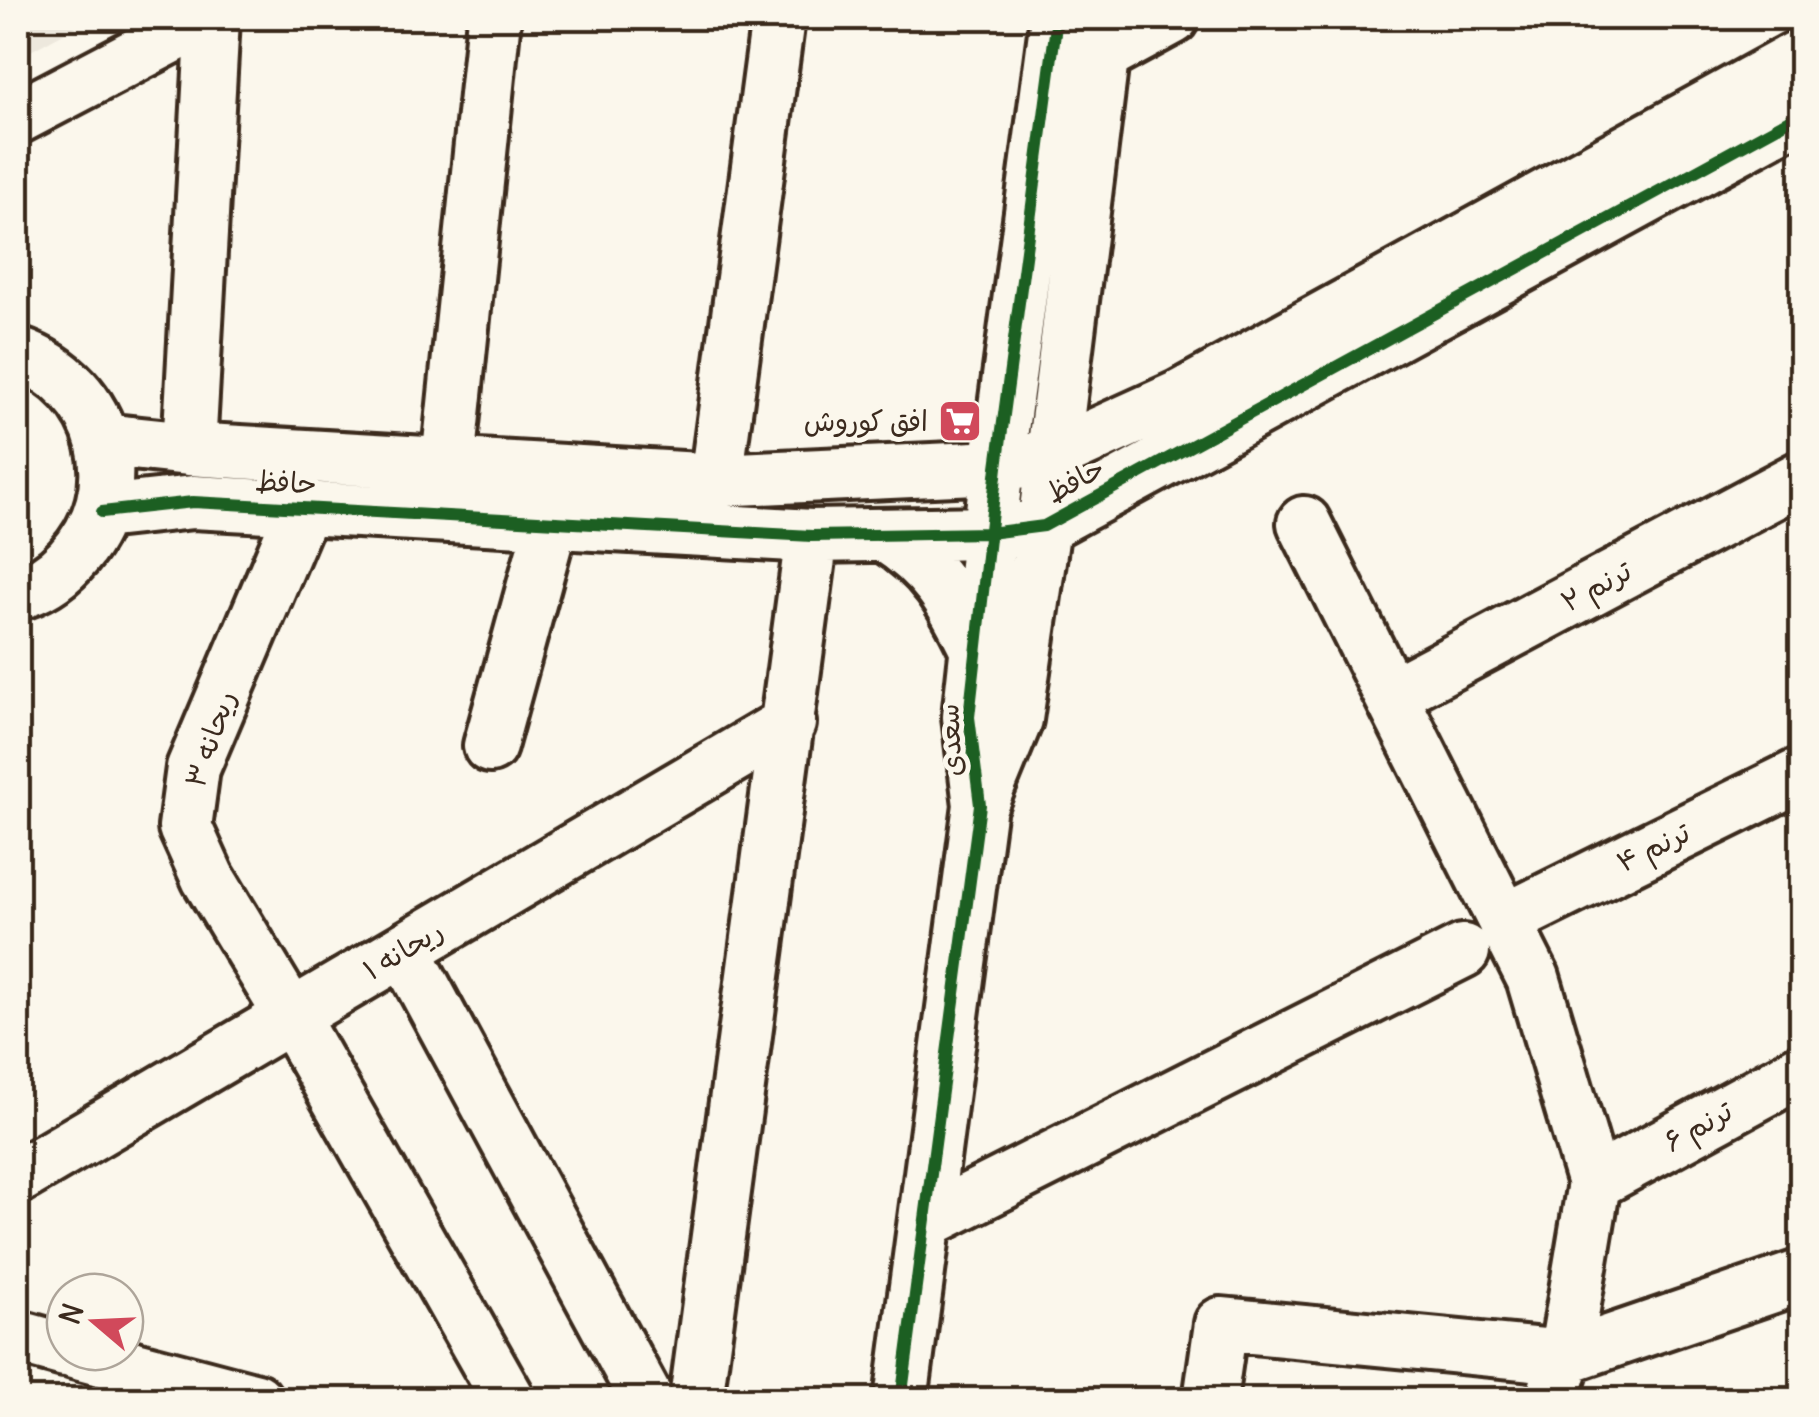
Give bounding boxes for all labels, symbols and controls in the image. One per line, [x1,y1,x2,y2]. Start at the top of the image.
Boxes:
supermarket icon: افق کوروش [937,398,983,444]
place label: افق کوروش [804,403,928,439]
street label: حافظ [1039,449,1111,511]
street label: حافظ [254,462,318,502]
street label: ترنم ۲ [1554,552,1640,623]
street label: ریحانه ۳ [177,686,243,792]
street label: سعدی [930,703,970,777]
street label: ترنم ۴ [1611,814,1698,884]
street label: ریحانه ۱ [356,912,450,988]
street label: ترنم ۶ [1657,1092,1741,1163]
north arrow [45,1272,145,1372]
text: N [51,1299,92,1329]

